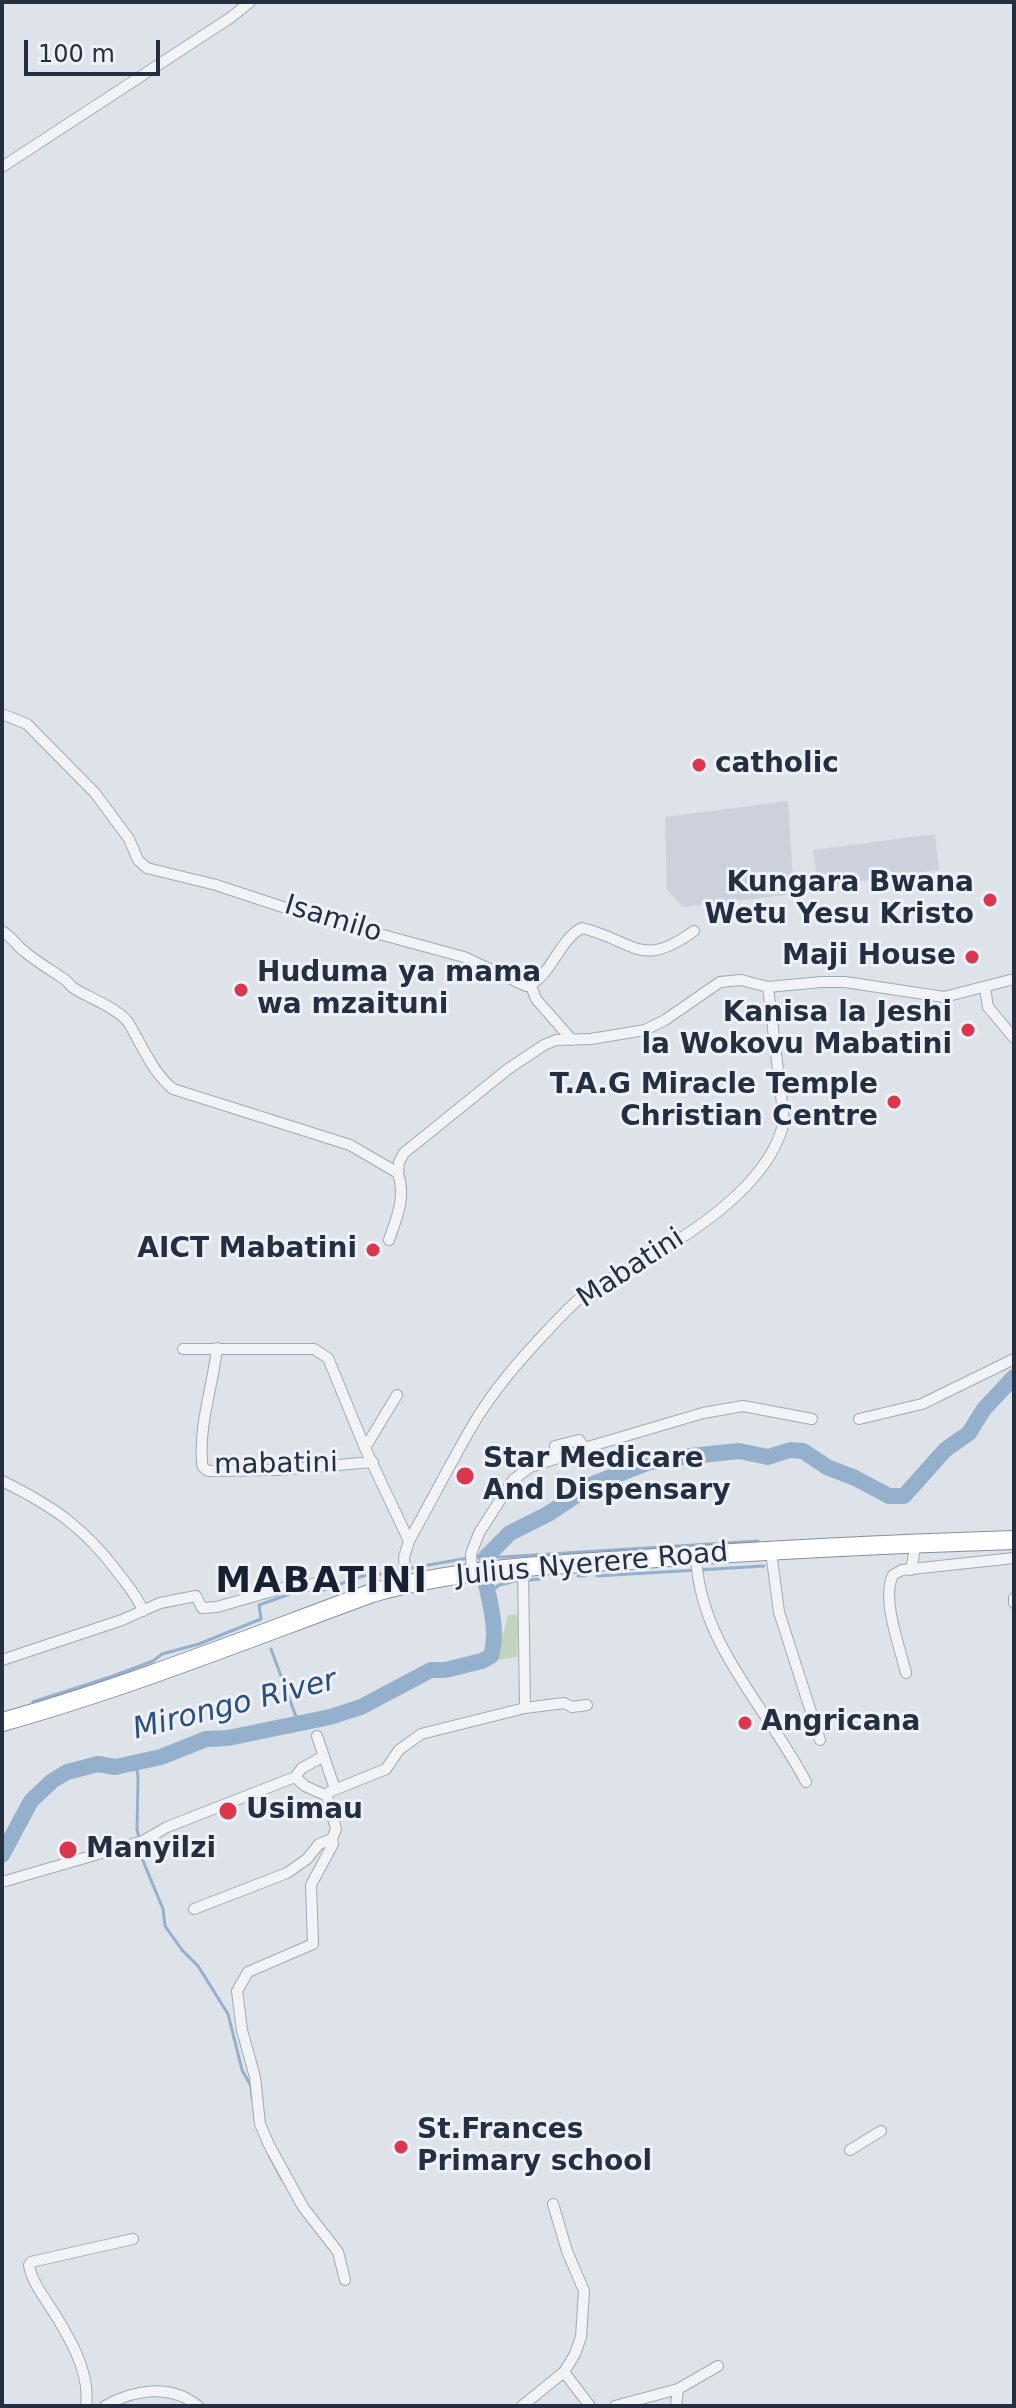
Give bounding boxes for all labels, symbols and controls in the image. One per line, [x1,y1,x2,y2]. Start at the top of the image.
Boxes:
scale bar [28,24,164,74]
text: 100 m [38,40,115,68]
place label: catholic [715,748,839,782]
marker: catholic [690,756,708,774]
place label: Kungara Bwana Wetu Yesu Kristo [705,867,974,933]
street label: Isamilo [280,889,386,951]
marker: Kungara Bwana Wetu Yesu Kristo [981,891,999,909]
place label: Maji House [782,940,956,974]
marker: Maji House [963,948,981,966]
place label: Huduma ya mama wa mzaituni [257,957,541,1023]
marker: Huduma ya mama wa mzaituni [232,981,250,999]
place label: Kanisa la Jeshi la Wokovu Mabatini [641,997,952,1063]
marker: Kanisa la Jeshi la Wokovu Mabatini [959,1021,977,1039]
place label: T.A.G Miracle Temple Christian Centre [550,1069,878,1135]
marker: T.A.G Miracle Temple Christian Centre [885,1093,903,1111]
street label: Mabatini [571,1222,691,1316]
place label: AICT Mabatini [137,1233,357,1267]
marker: AICT Mabatini [364,1241,382,1259]
place label: Star Medicare And Dispensary [483,1443,730,1509]
street label: mabatini [214,1447,338,1483]
marker: Star Medicare And Dispensary [454,1465,476,1487]
street label: Julius Nyerere Road [455,1536,729,1594]
district label: MABATINI [215,1561,429,1605]
water label: Mirongo River [129,1663,341,1749]
place label: Angricana [761,1706,920,1740]
marker: Angricana [736,1714,754,1732]
place label: Usimau [246,1794,363,1828]
marker: Usimau [217,1800,239,1822]
place label: Manyilzi [86,1833,216,1867]
marker: Manyilzi [57,1839,79,1861]
place label: St.Frances Primary school [417,2114,652,2180]
marker: St.Frances Primary school [392,2138,410,2156]

